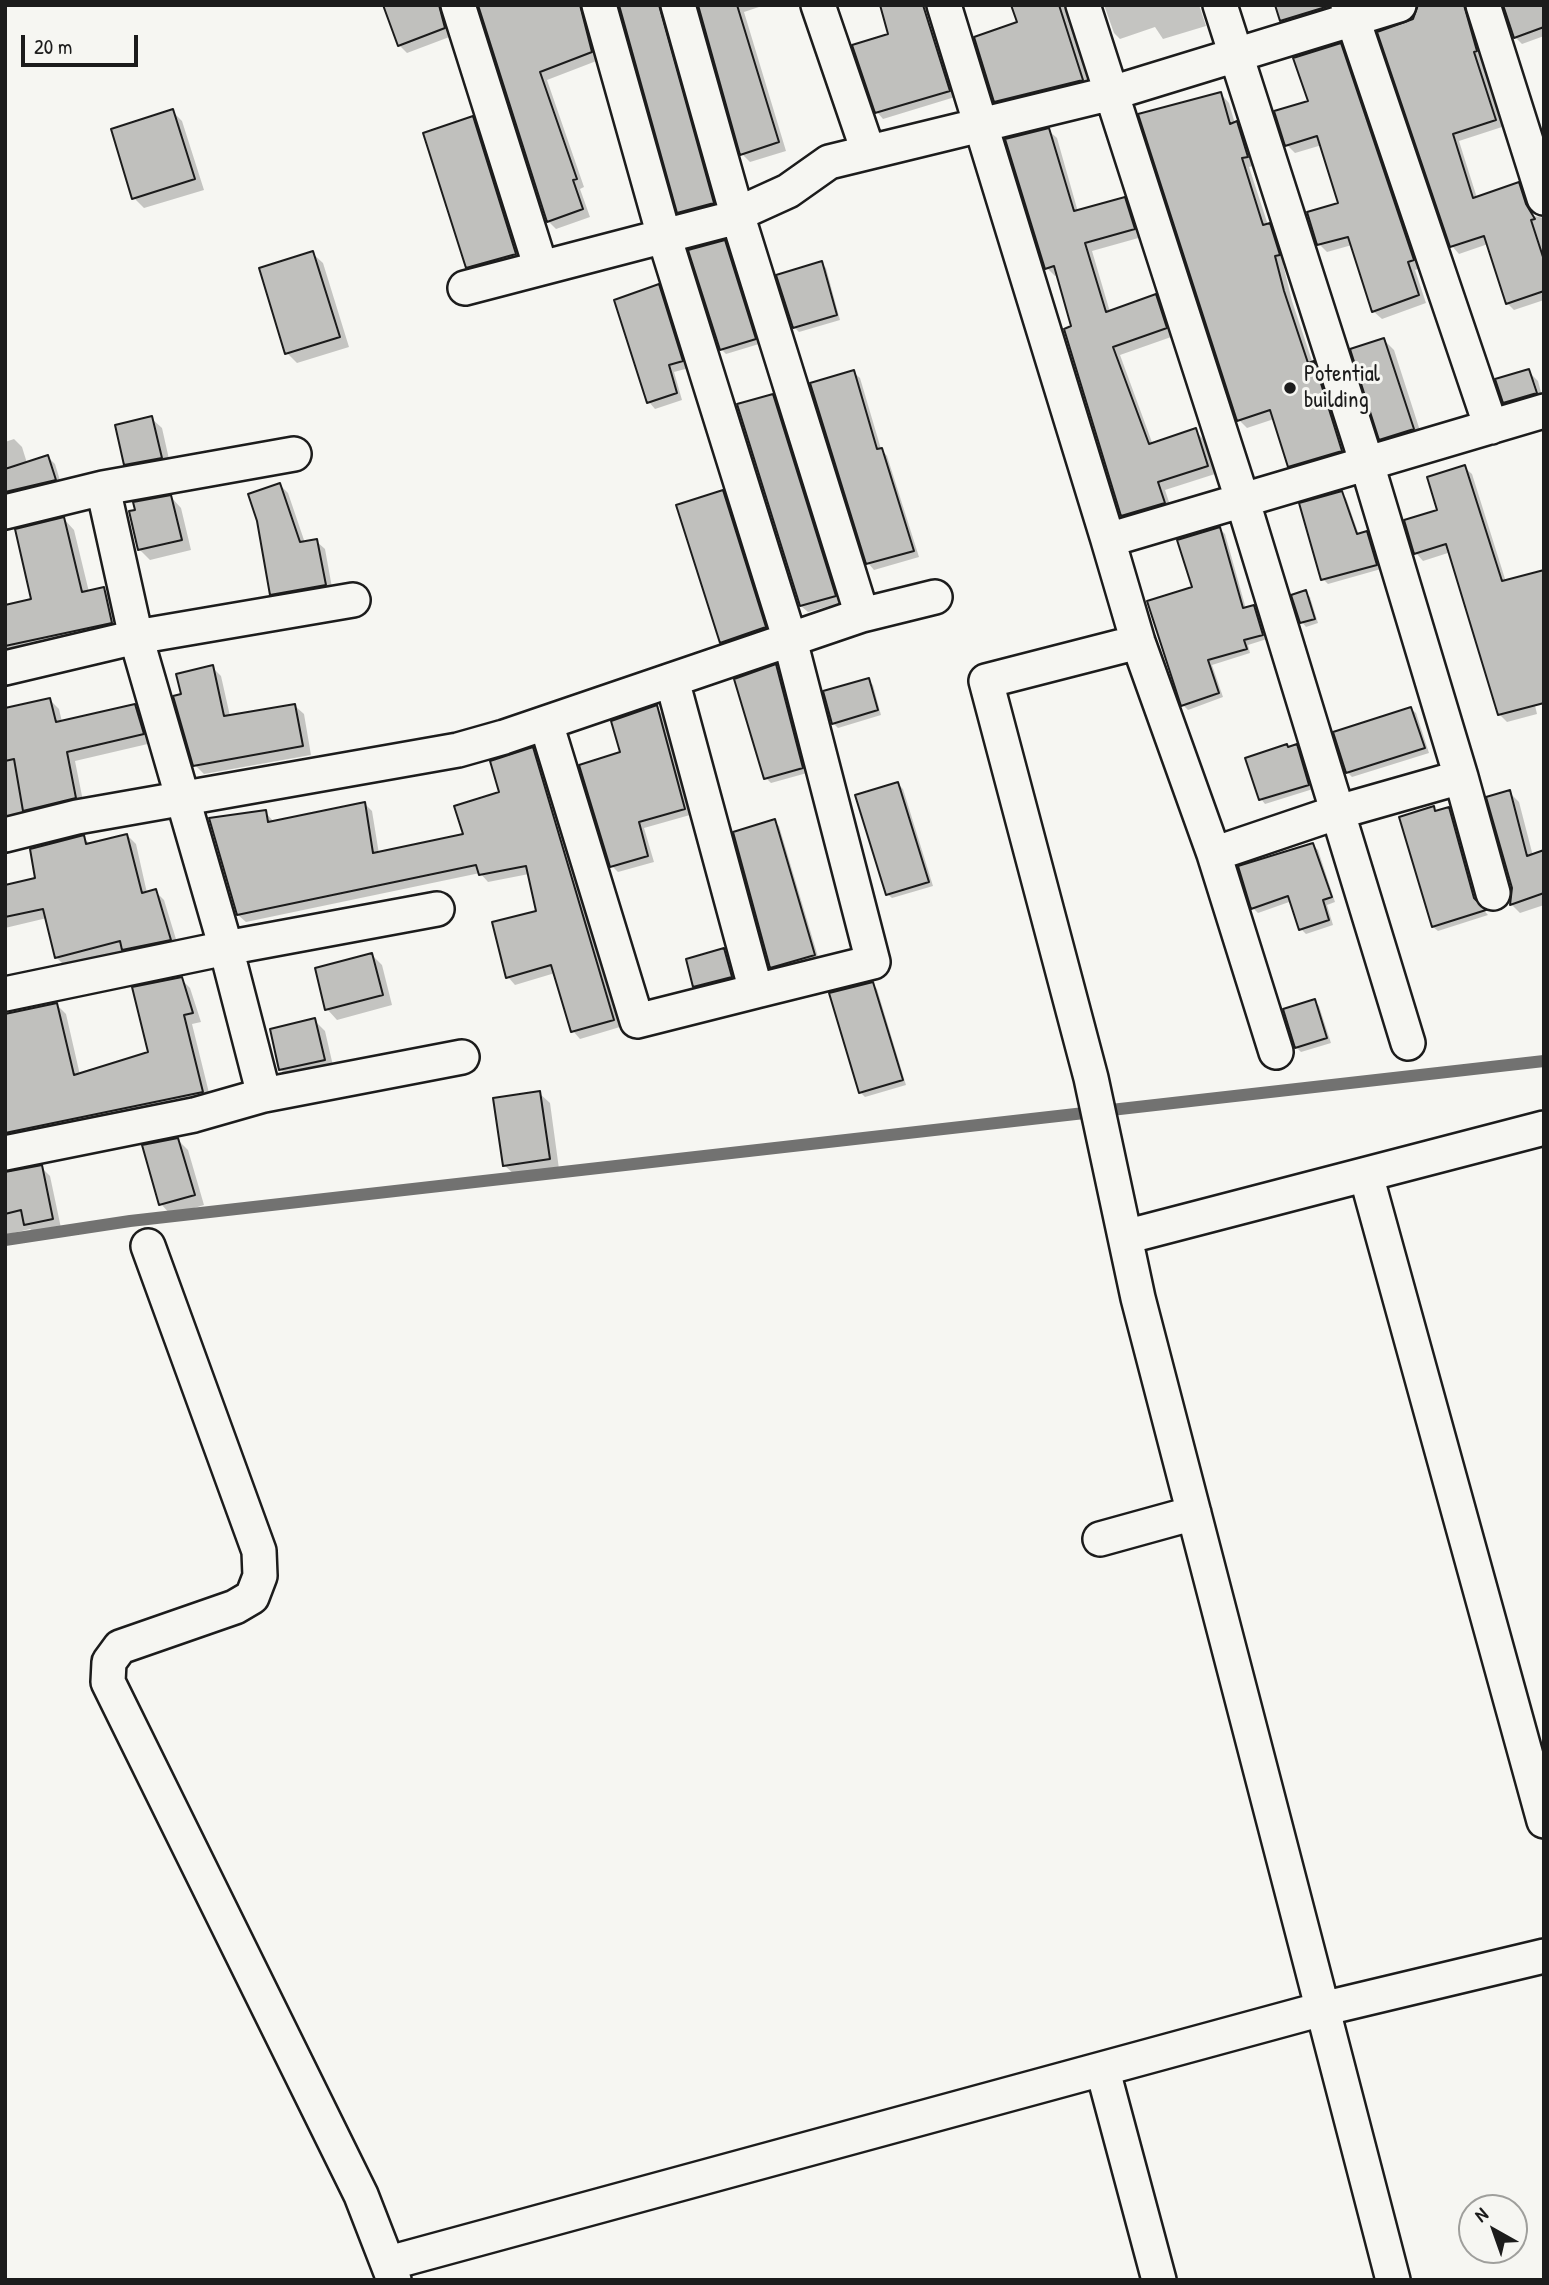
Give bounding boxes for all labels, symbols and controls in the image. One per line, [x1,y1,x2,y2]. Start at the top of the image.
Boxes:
scale bar [24,21,142,65]
text: 20 m [34,32,72,61]
place label: Potential building [1304,361,1380,415]
marker: Potential building [1282,380,1298,396]
north arrow [1458,2194,1528,2264]
text: N [1469,2201,1493,2228]

